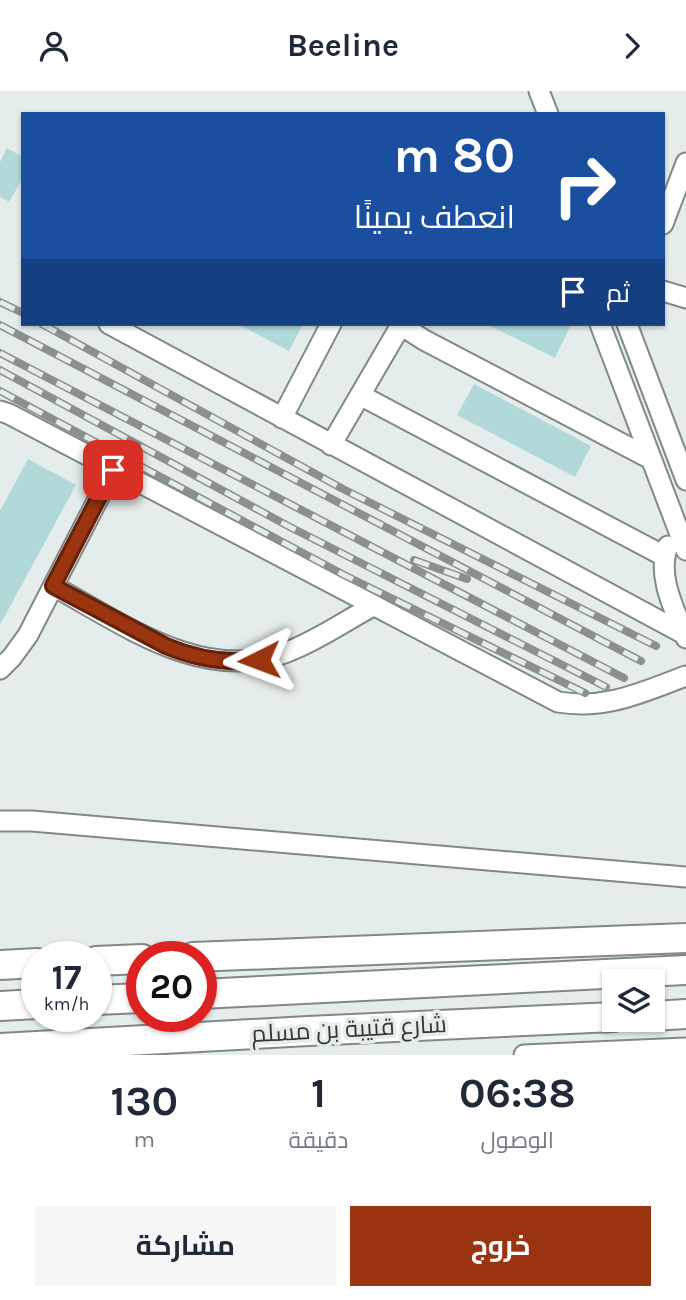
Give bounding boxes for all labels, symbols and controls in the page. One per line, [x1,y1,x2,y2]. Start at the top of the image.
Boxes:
icon: person [35,27,73,65]
text: Beeline [287,27,399,64]
icon: forward [613,27,651,65]
text: 80 m [393,127,515,184]
icon: right [539,140,630,231]
text: انعطف يمينًا [354,199,515,236]
icon: arrive [554,273,592,311]
text: ثم [606,278,630,309]
pin [83,440,143,500]
icon: arrive [94,451,132,489]
position arrow [222,623,296,697]
speed limit sign: 20 [126,941,217,1032]
text: 17 [52,957,81,998]
map controls [602,969,665,1032]
button: layers [602,969,665,1032]
text: km/h [44,993,89,1015]
street label: شارع قتيبة بن مسلم [251,1010,448,1050]
text: 1 [311,1068,326,1118]
text: 06:38 [459,1068,576,1118]
text: 130 [110,1076,178,1126]
text: m [134,1126,155,1153]
text: دقيقة [289,1127,348,1154]
text: الوصول [481,1127,554,1154]
button: مشاركة [35,1206,336,1286]
button: خروج [350,1206,651,1286]

